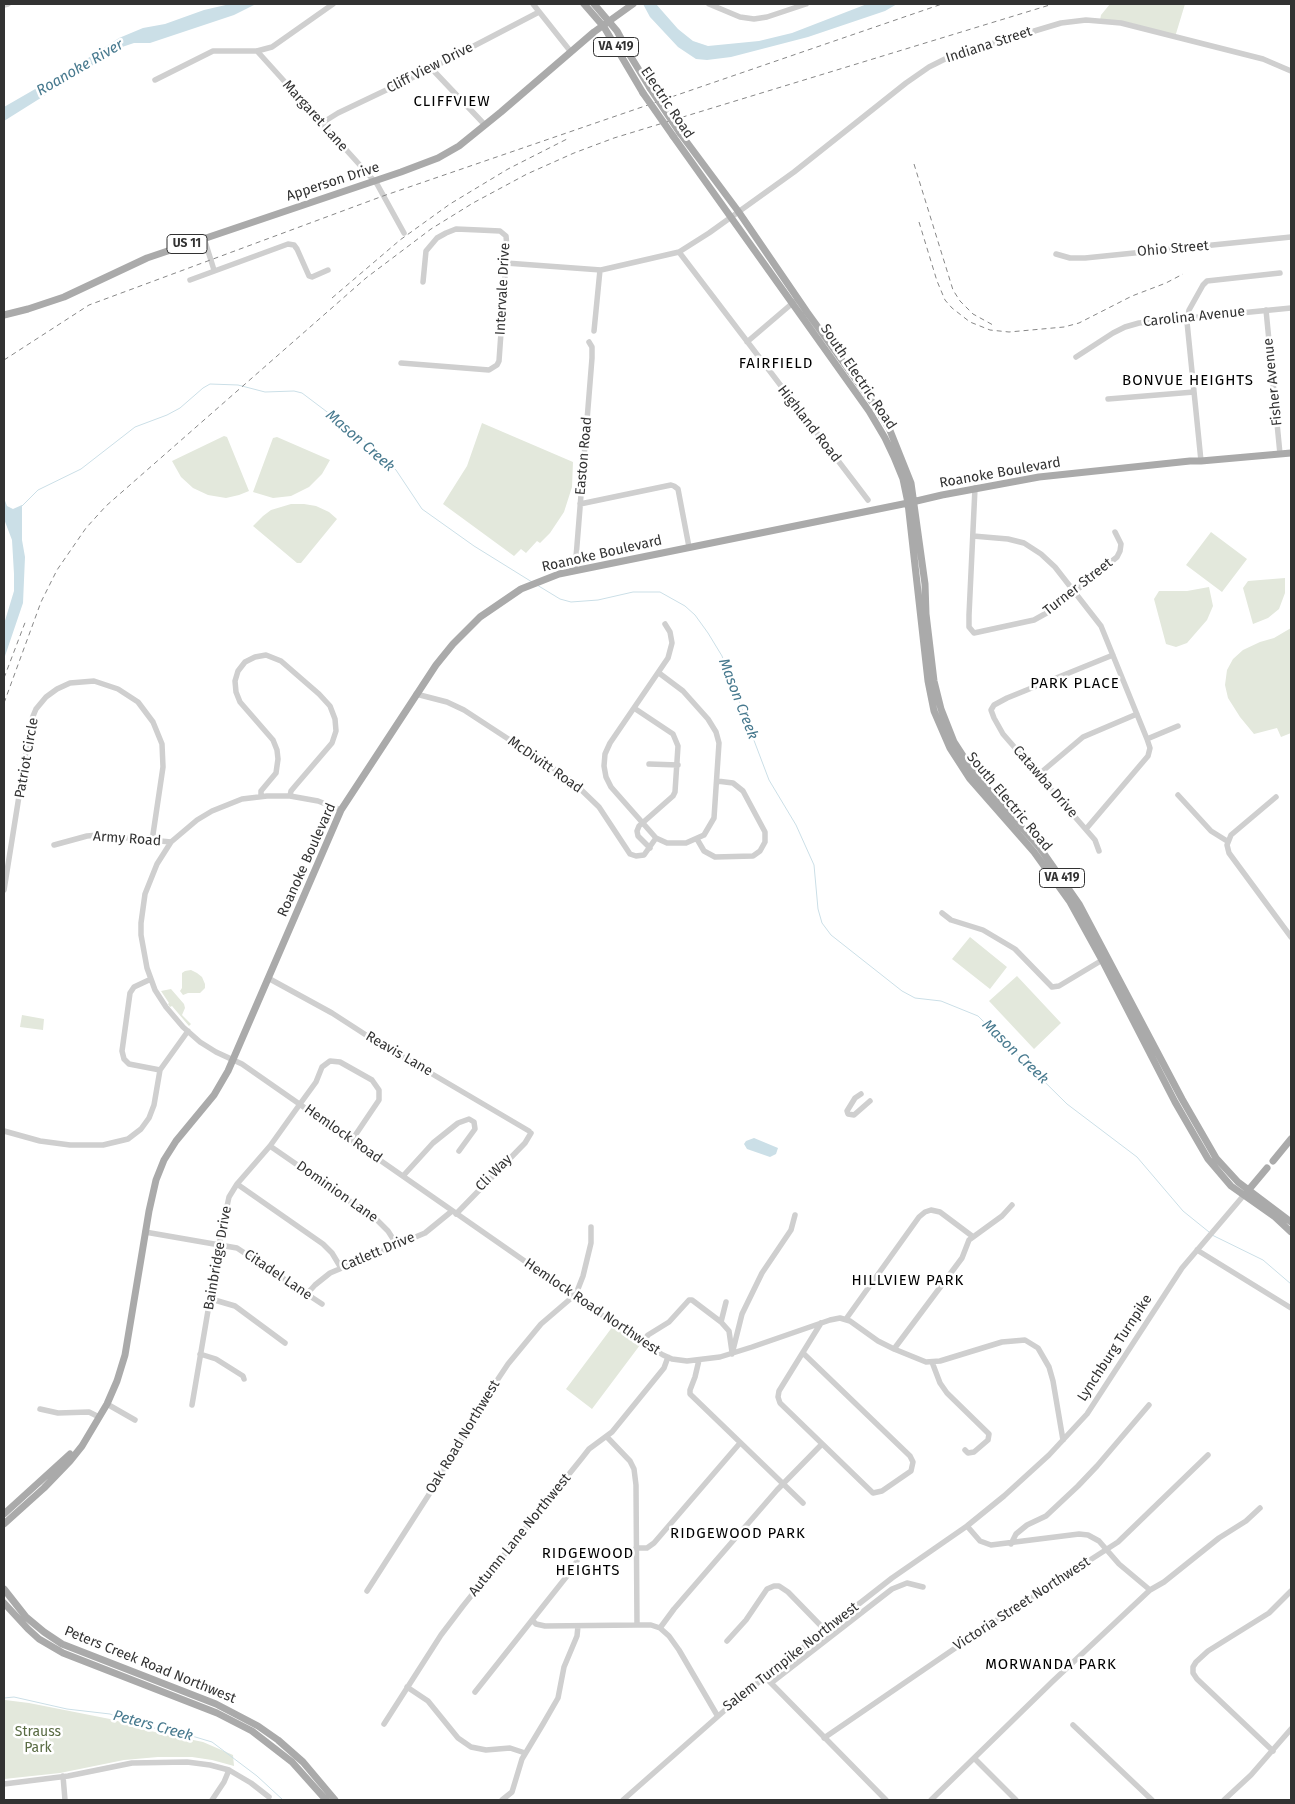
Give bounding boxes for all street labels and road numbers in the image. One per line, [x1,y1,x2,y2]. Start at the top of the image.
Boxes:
street label: Indiana Street [944,23,1034,67]
road number: VA 419 [594,38,638,56]
street label: Cliff View Drive [384,39,476,97]
street label: Electric Road [637,64,697,142]
street label: Margaret Lane [279,77,351,155]
street label: Apperson Drive [284,159,382,205]
road number: US 11 [167,234,207,253]
street label: Ohio Street [1137,238,1209,260]
street label: Intervale Drive [492,242,514,336]
street label: Carolina Avenue [1142,303,1246,331]
street label: South Electric Road [816,321,900,433]
street label: Fisher Avenue [1260,337,1286,427]
street label: Highland Road [774,382,844,466]
street label: Easton Road [572,416,596,496]
street label: Roanoke Boulevard [938,454,1062,492]
street label: Roanoke Boulevard [540,532,664,576]
street label: Turner Street [1040,555,1116,619]
street label: Patriot Circle [12,716,42,800]
street label: McDivitt Road [504,733,586,797]
street label: Catawba Drive [1009,742,1081,822]
street label: South Electric Road [963,749,1055,855]
street label: Roanoke Boulevard [274,801,340,919]
street label: Army Road [92,828,162,850]
road number: VA 419 [1040,868,1084,888]
street label: Reavis Lane [363,1028,435,1080]
street label: Hemlock Road [301,1101,385,1167]
street label: Cli Way [472,1151,516,1195]
street label: Dominion Lane [293,1158,381,1226]
street label: Bainbridge Drive [201,1205,235,1311]
street label: Catlett Drive [339,1229,417,1275]
street label: Citadel Lane [241,1246,315,1304]
street label: Hemlock Road Northwest [521,1255,663,1359]
street label: Lynchburg Turnpike [1074,1291,1156,1405]
street label: Oak Road Northwest [422,1377,504,1497]
street label: Autumn Lane Northwest [465,1470,575,1600]
street label: Victoria Street Northwest [951,1554,1093,1654]
street label: Salem Turnpike Northwest [720,1599,862,1715]
street label: Peters Creek Road Northwest [62,1623,238,1707]

